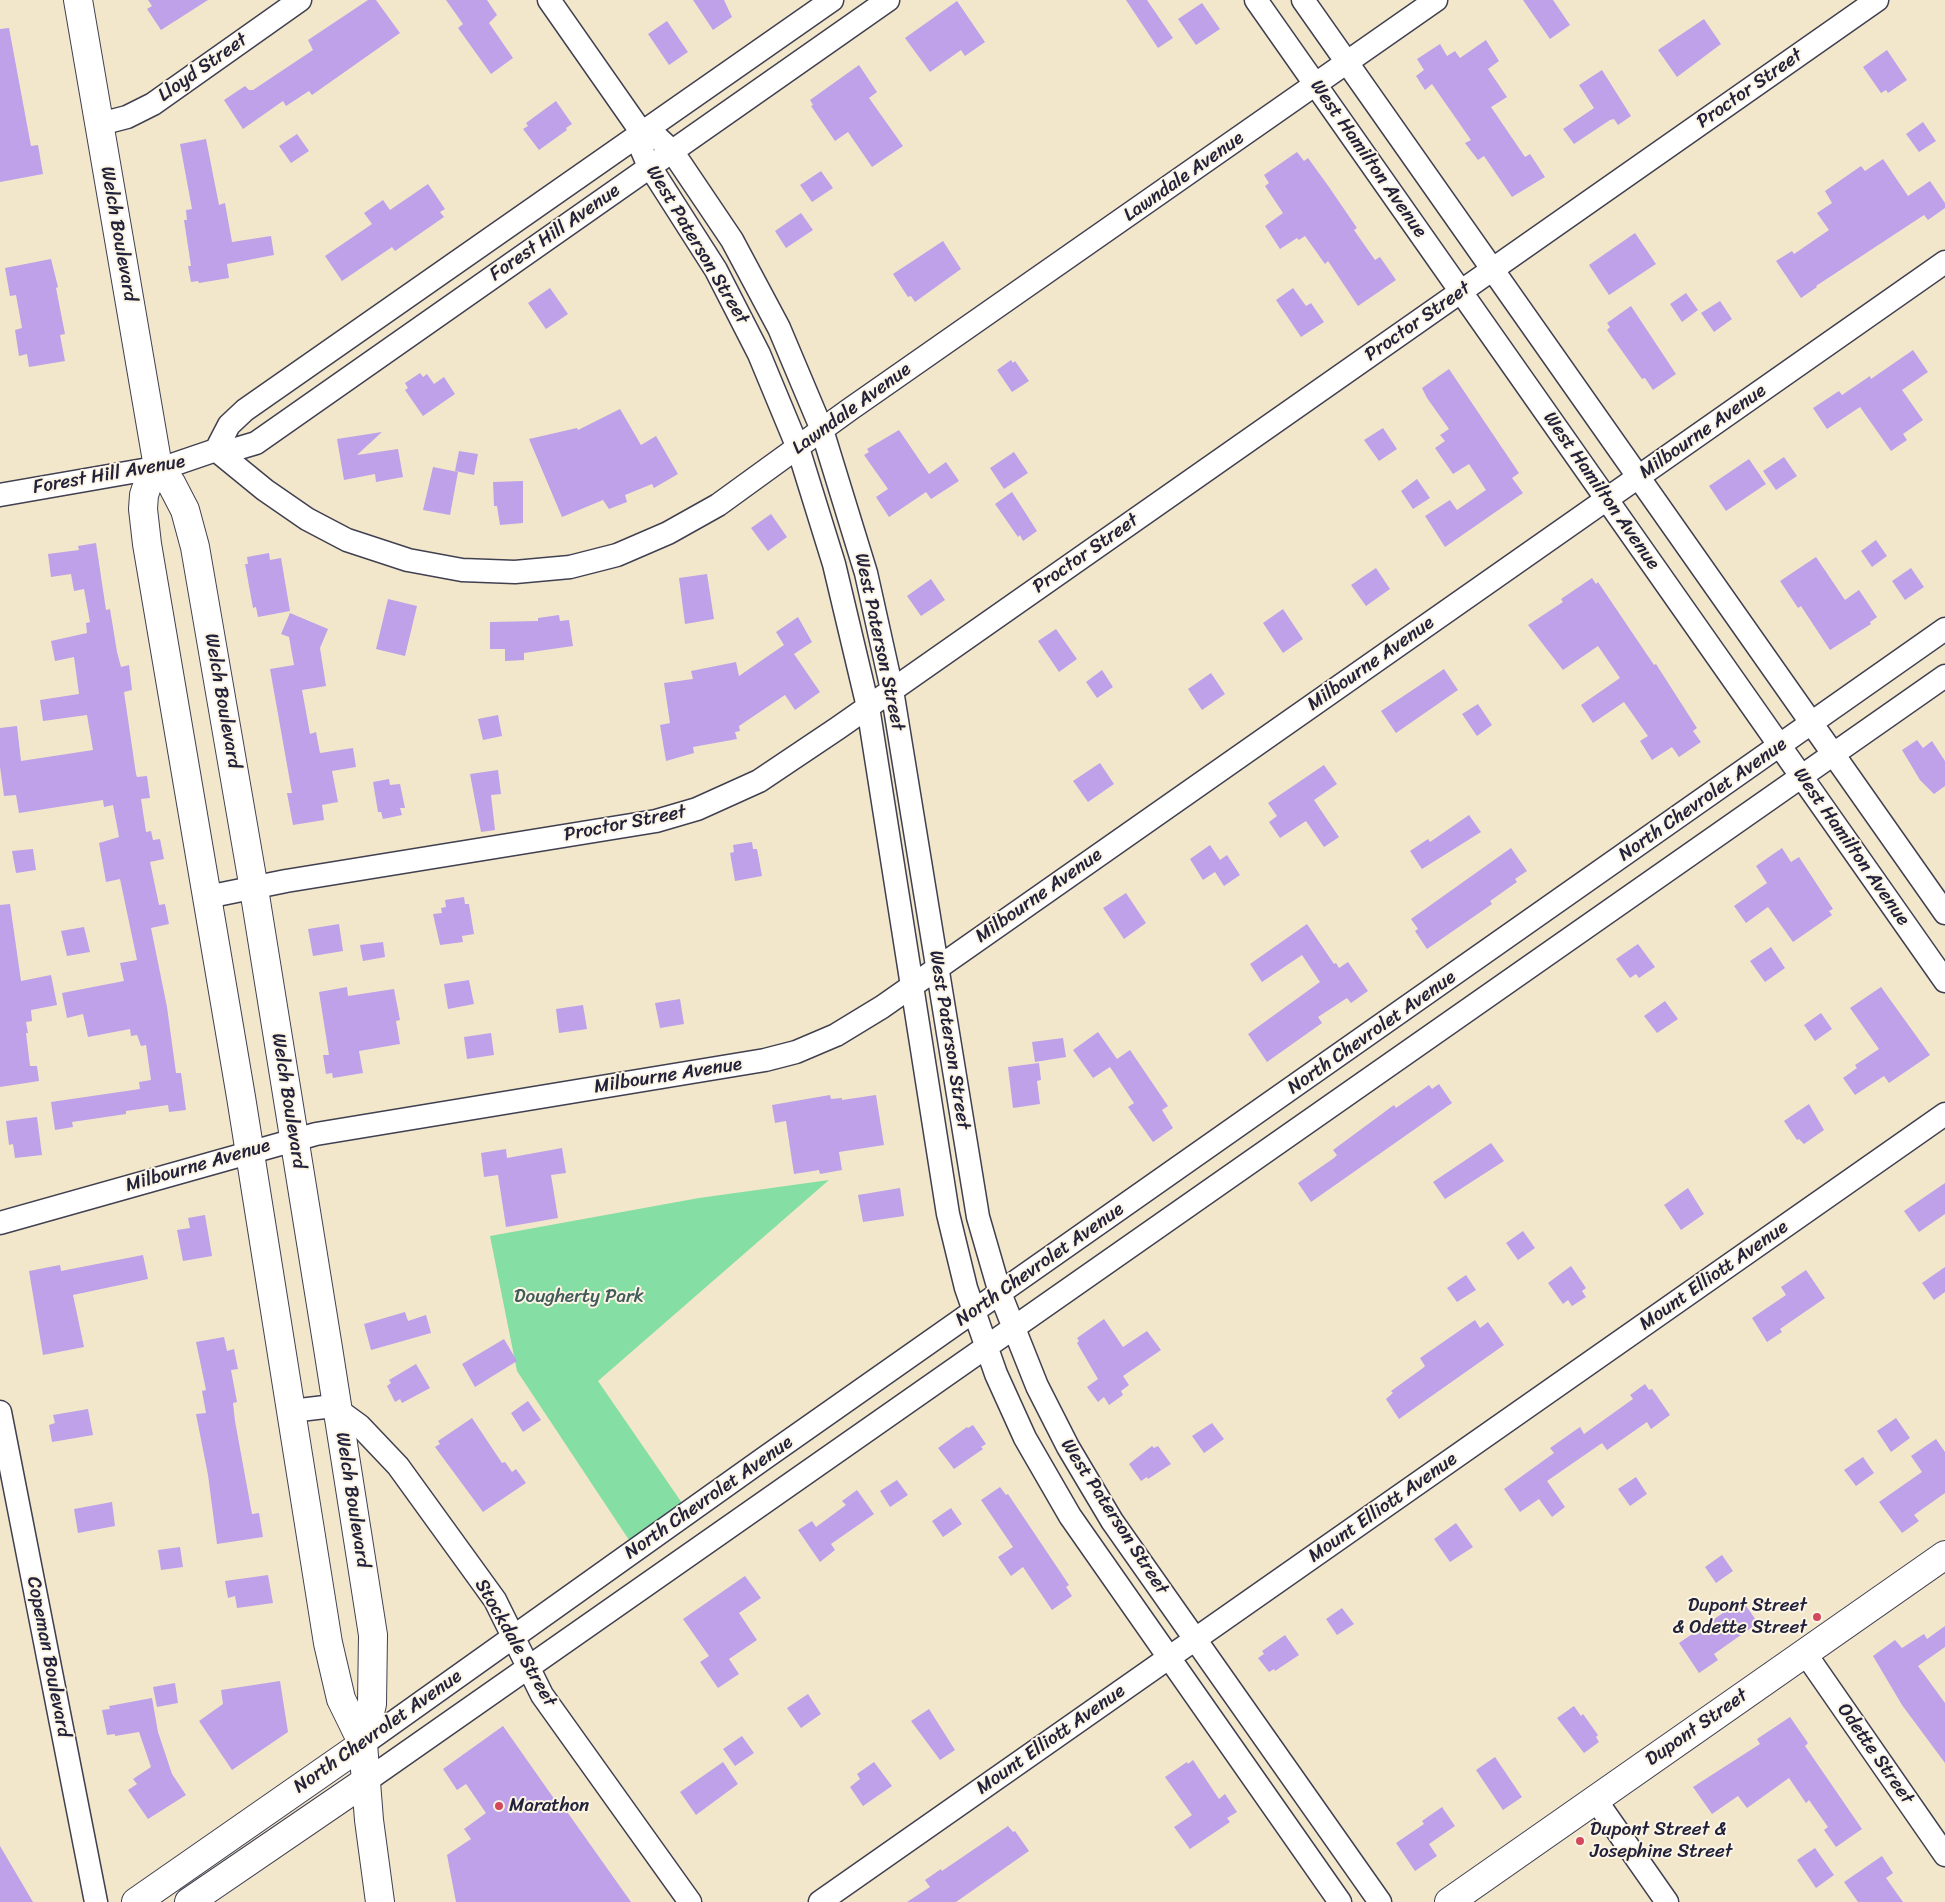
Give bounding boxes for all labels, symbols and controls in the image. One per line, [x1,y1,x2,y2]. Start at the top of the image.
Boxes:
street label: Lloyd Street [154,29,252,107]
street label: Proctor Street [1693,44,1807,134]
street label: West Hamilton Avenue [1305,76,1431,242]
street label: Lawndale Avenue [1120,127,1248,227]
street label: West Paterson Street [641,162,753,328]
street label: Welch Boulevard [95,165,141,303]
street label: Forest Hill Avenue [485,179,625,287]
street label: Proctor Street [1361,277,1475,367]
street label: Lawndale Avenue [788,358,916,460]
street label: Milbourne Avenue [1635,380,1771,484]
street label: West Hamilton Avenue [1538,408,1664,574]
street label: Forest Hill Avenue [31,450,187,500]
street label: Proctor Street [1029,509,1143,599]
street label: West Paterson Street [849,551,909,733]
street label: Milbourne Avenue [1303,612,1439,716]
street label: Welch Boulevard [199,632,245,770]
street label: North Chevrolet Avenue [1614,733,1792,867]
street label: West Hamilton Avenue [1788,764,1914,930]
street label: Proctor Street [562,801,688,847]
street label: Milbourne Avenue [971,844,1107,948]
street label: West Paterson Street [924,949,974,1131]
street label: North Chevrolet Avenue [1283,966,1461,1100]
street label: Welch Boulevard [266,1032,310,1170]
street label: Milbourne Avenue [592,1053,744,1099]
street label: Milbourne Avenue [123,1134,273,1198]
street label: North Chevrolet Avenue [951,1198,1129,1332]
street label: Mount Elliott Avenue [1635,1216,1793,1336]
park label: Dougherty Park [514,1286,644,1308]
street label: Welch Boulevard [330,1431,374,1569]
street label: North Chevrolet Avenue [620,1431,798,1565]
street label: West Paterson Street [1055,1435,1173,1599]
street label: Mount Elliott Avenue [1304,1448,1462,1568]
street label: Copeman Boulevard [21,1575,75,1739]
street label: Stockdale Street [469,1575,561,1711]
place label: Dupont Street & Odette Street [1672,1595,1807,1639]
marker: Dupont Street & Odette Street [1811,1611,1823,1623]
street label: North Chevrolet Avenue [289,1665,467,1799]
street label: Mount Elliott Avenue [972,1680,1130,1800]
street label: Dupont Street [1642,1684,1752,1772]
street label: Odette Street [1832,1699,1918,1809]
place label: Marathon [509,1795,589,1817]
marker: Marathon [493,1800,505,1812]
place label: Dupont Street & Josephine Street [1590,1819,1732,1863]
marker: Dupont Street & Josephine Street [1574,1835,1586,1847]

